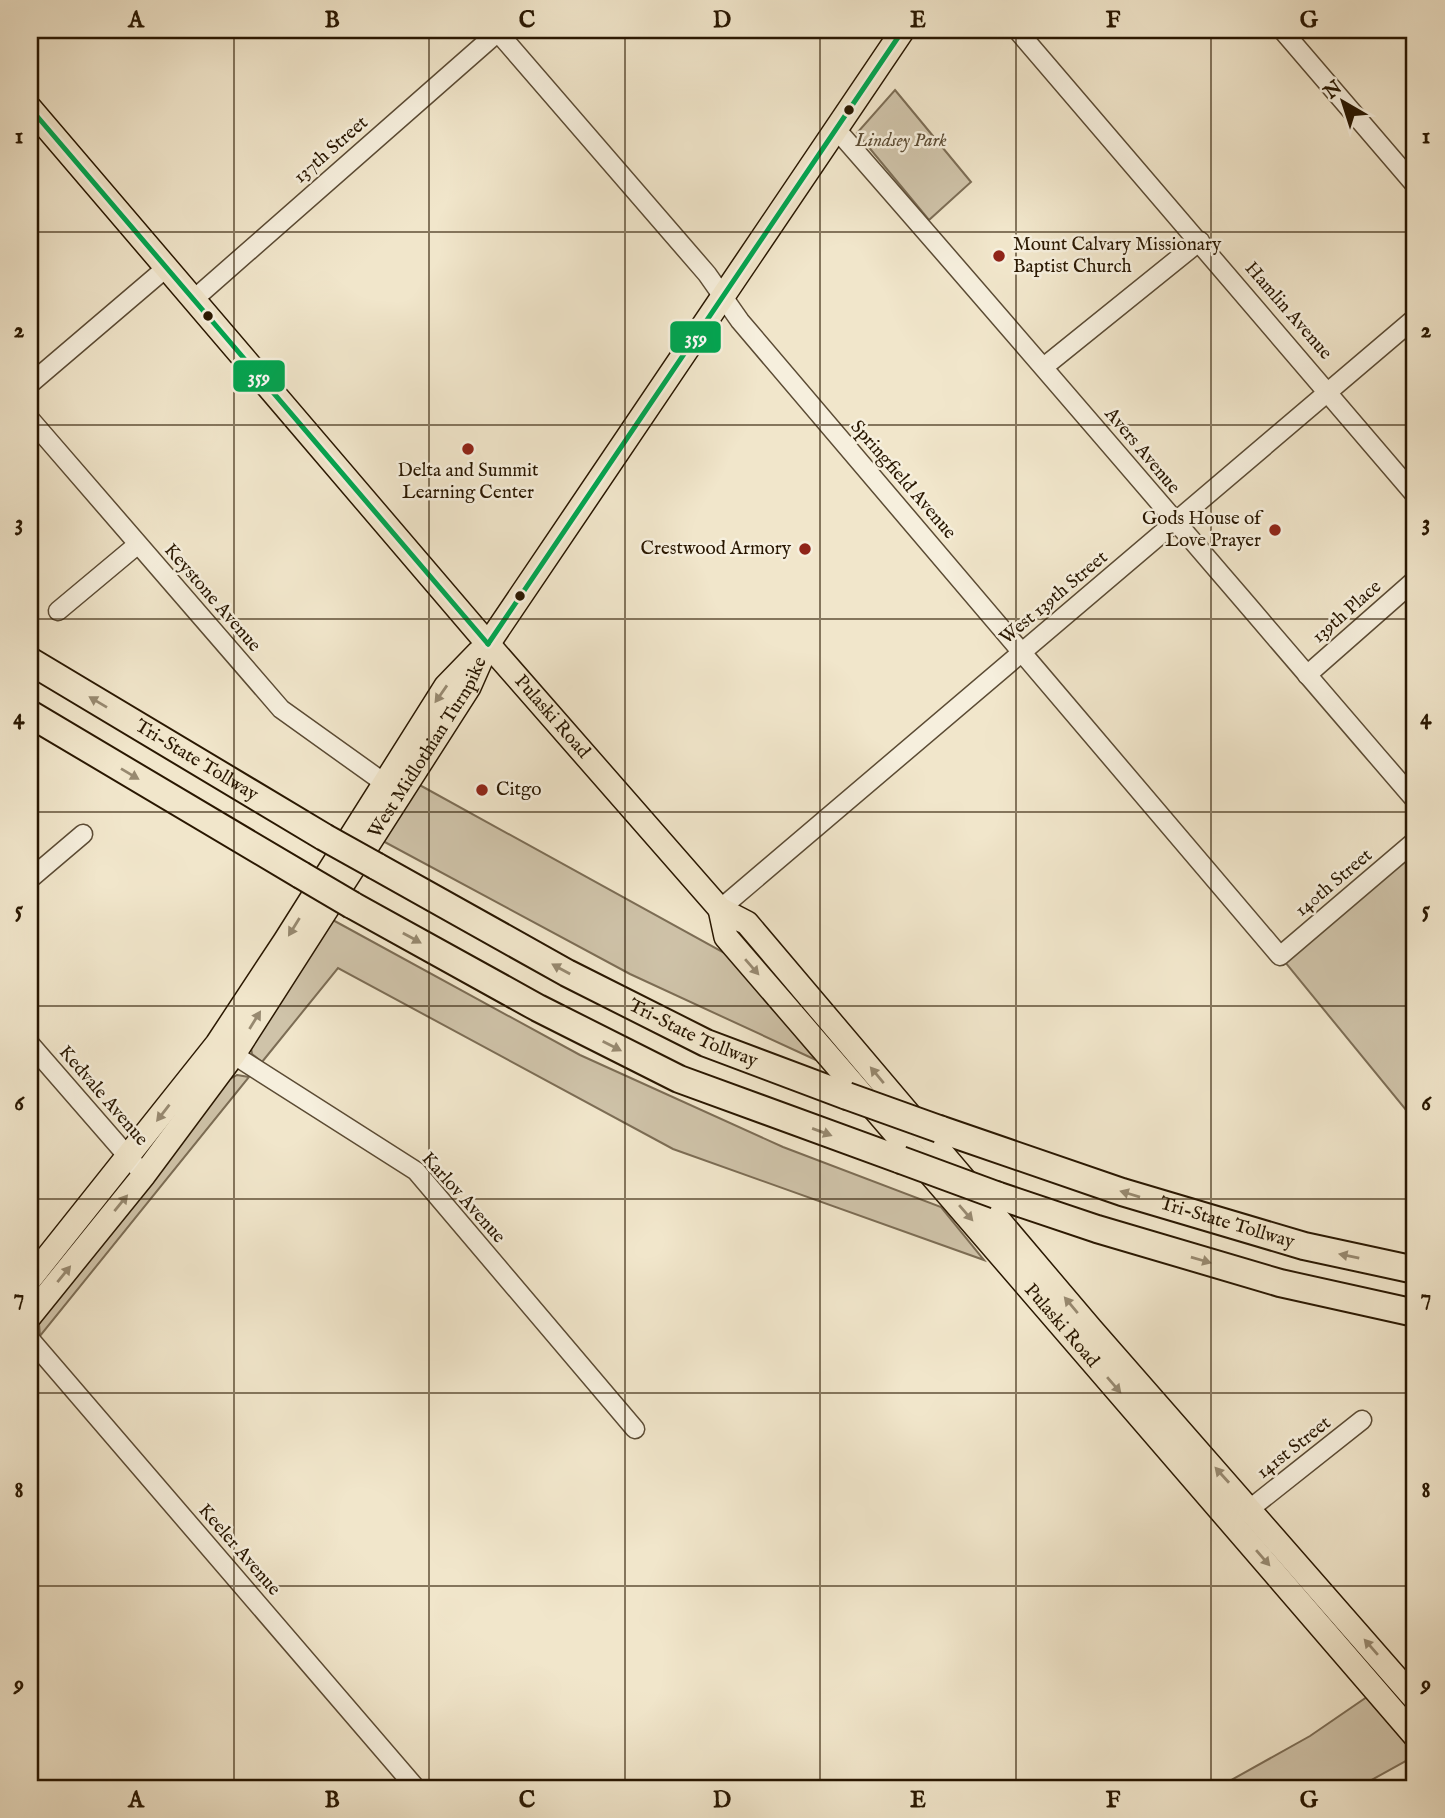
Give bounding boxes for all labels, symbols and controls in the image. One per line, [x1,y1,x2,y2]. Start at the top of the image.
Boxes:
text: A [127,6,145,35]
text: B [324,6,340,35]
text: C [519,6,536,35]
text: D [713,6,731,35]
text: E [910,6,926,35]
text: F [1106,6,1121,35]
text: G [1300,6,1319,35]
north arrow [1308,66,1378,136]
text: N [1319,75,1348,105]
unlabelled marker [842,103,856,117]
street label: 137th Street [289,111,374,189]
text: 1 [15,122,23,151]
text: 1 [1422,122,1430,151]
park label: Lindsey Park [854,129,947,153]
place label: Mount Calvary Missionary Baptist Church [1013,233,1222,279]
marker: Mount Calvary Missionary Baptist Church [991,248,1007,264]
street label: Hamlin Avenue [1239,257,1337,365]
unlabelled marker [201,309,215,323]
text: 2 [14,316,25,345]
text: 2 [1421,316,1432,345]
line badge: 359 [669,320,722,354]
text: 359 [685,327,707,351]
line badge: 359 [232,359,286,393]
text: 359 [248,366,270,390]
street label: Avers Avenue [1098,402,1185,499]
street label: Springfield Avenue [845,416,961,545]
marker: Delta and Summit Learning Center [460,441,476,457]
place label: Delta and Summit Learning Center [397,459,539,505]
place label: Gods House of Love Prayer [1142,507,1264,553]
text: 3 [15,509,23,538]
text: 3 [1422,509,1430,538]
marker: Gods House of Love Prayer [1267,522,1283,538]
place label: Crestwood Armory [641,537,792,561]
street label: Keystone Avenue [158,539,266,657]
marker: Crestwood Armory [797,541,813,557]
street label: West 139th Street [995,546,1113,650]
street label: 139th Place [1307,575,1387,649]
unlabelled marker [513,589,527,603]
street label: West Midlothian Turnpike [363,653,493,843]
street label: Pulaski Road [509,670,596,764]
one-way arrow [434,685,448,703]
one-way arrow [88,695,107,708]
text: 4 [13,703,25,732]
text: 4 [1420,703,1432,732]
street label: Tri-State Tollway [130,715,263,807]
one-way arrow [121,768,140,780]
place label: Citgo [496,778,542,802]
marker: Citgo [474,782,490,798]
street label: 140th Street [1290,843,1378,922]
text: 5 [15,896,24,925]
text: 5 [1422,896,1431,925]
one-way arrow [287,918,300,937]
one-way arrow [402,932,421,944]
one-way arrow [744,958,760,975]
one-way arrow [551,963,570,975]
street label: Tri-State Tollway [624,994,762,1074]
one-way arrow [249,1010,262,1030]
one-way arrow [602,1040,622,1051]
street label: Kedvale Avenue [53,1041,153,1151]
one-way arrow [870,1066,885,1083]
text: 6 [14,1089,25,1118]
text: 6 [1421,1089,1432,1118]
one-way arrow [156,1104,170,1122]
one-way arrow [812,1127,833,1138]
street label: Karlov Avenue [416,1147,510,1249]
one-way arrow [1119,1189,1140,1199]
street label: Tri-State Tollway [1157,1192,1298,1255]
one-way arrow [113,1195,128,1212]
one-way arrow [958,1204,974,1222]
one-way arrow [1338,1250,1360,1261]
one-way arrow [1190,1255,1211,1265]
one-way arrow [56,1265,71,1282]
street label: Pulaski Road [1018,1279,1105,1373]
text: 7 [14,1283,24,1312]
text: 7 [1421,1283,1431,1312]
one-way arrow [1064,1296,1079,1313]
one-way arrow [1106,1377,1121,1394]
street label: 141st Street [1252,1411,1336,1485]
one-way arrow [1214,1467,1230,1484]
text: 8 [14,1476,24,1505]
text: 8 [1421,1476,1431,1505]
street label: Keeler Avenue [192,1499,286,1601]
one-way arrow [1255,1549,1270,1567]
one-way arrow [1363,1638,1379,1656]
text: 9 [13,1670,24,1699]
text: 9 [1420,1670,1431,1699]
text: A [127,1786,145,1815]
text: B [324,1786,340,1815]
text: C [519,1786,536,1815]
text: D [713,1786,731,1815]
text: E [910,1786,926,1815]
text: F [1106,1786,1121,1815]
text: G [1300,1786,1319,1815]

